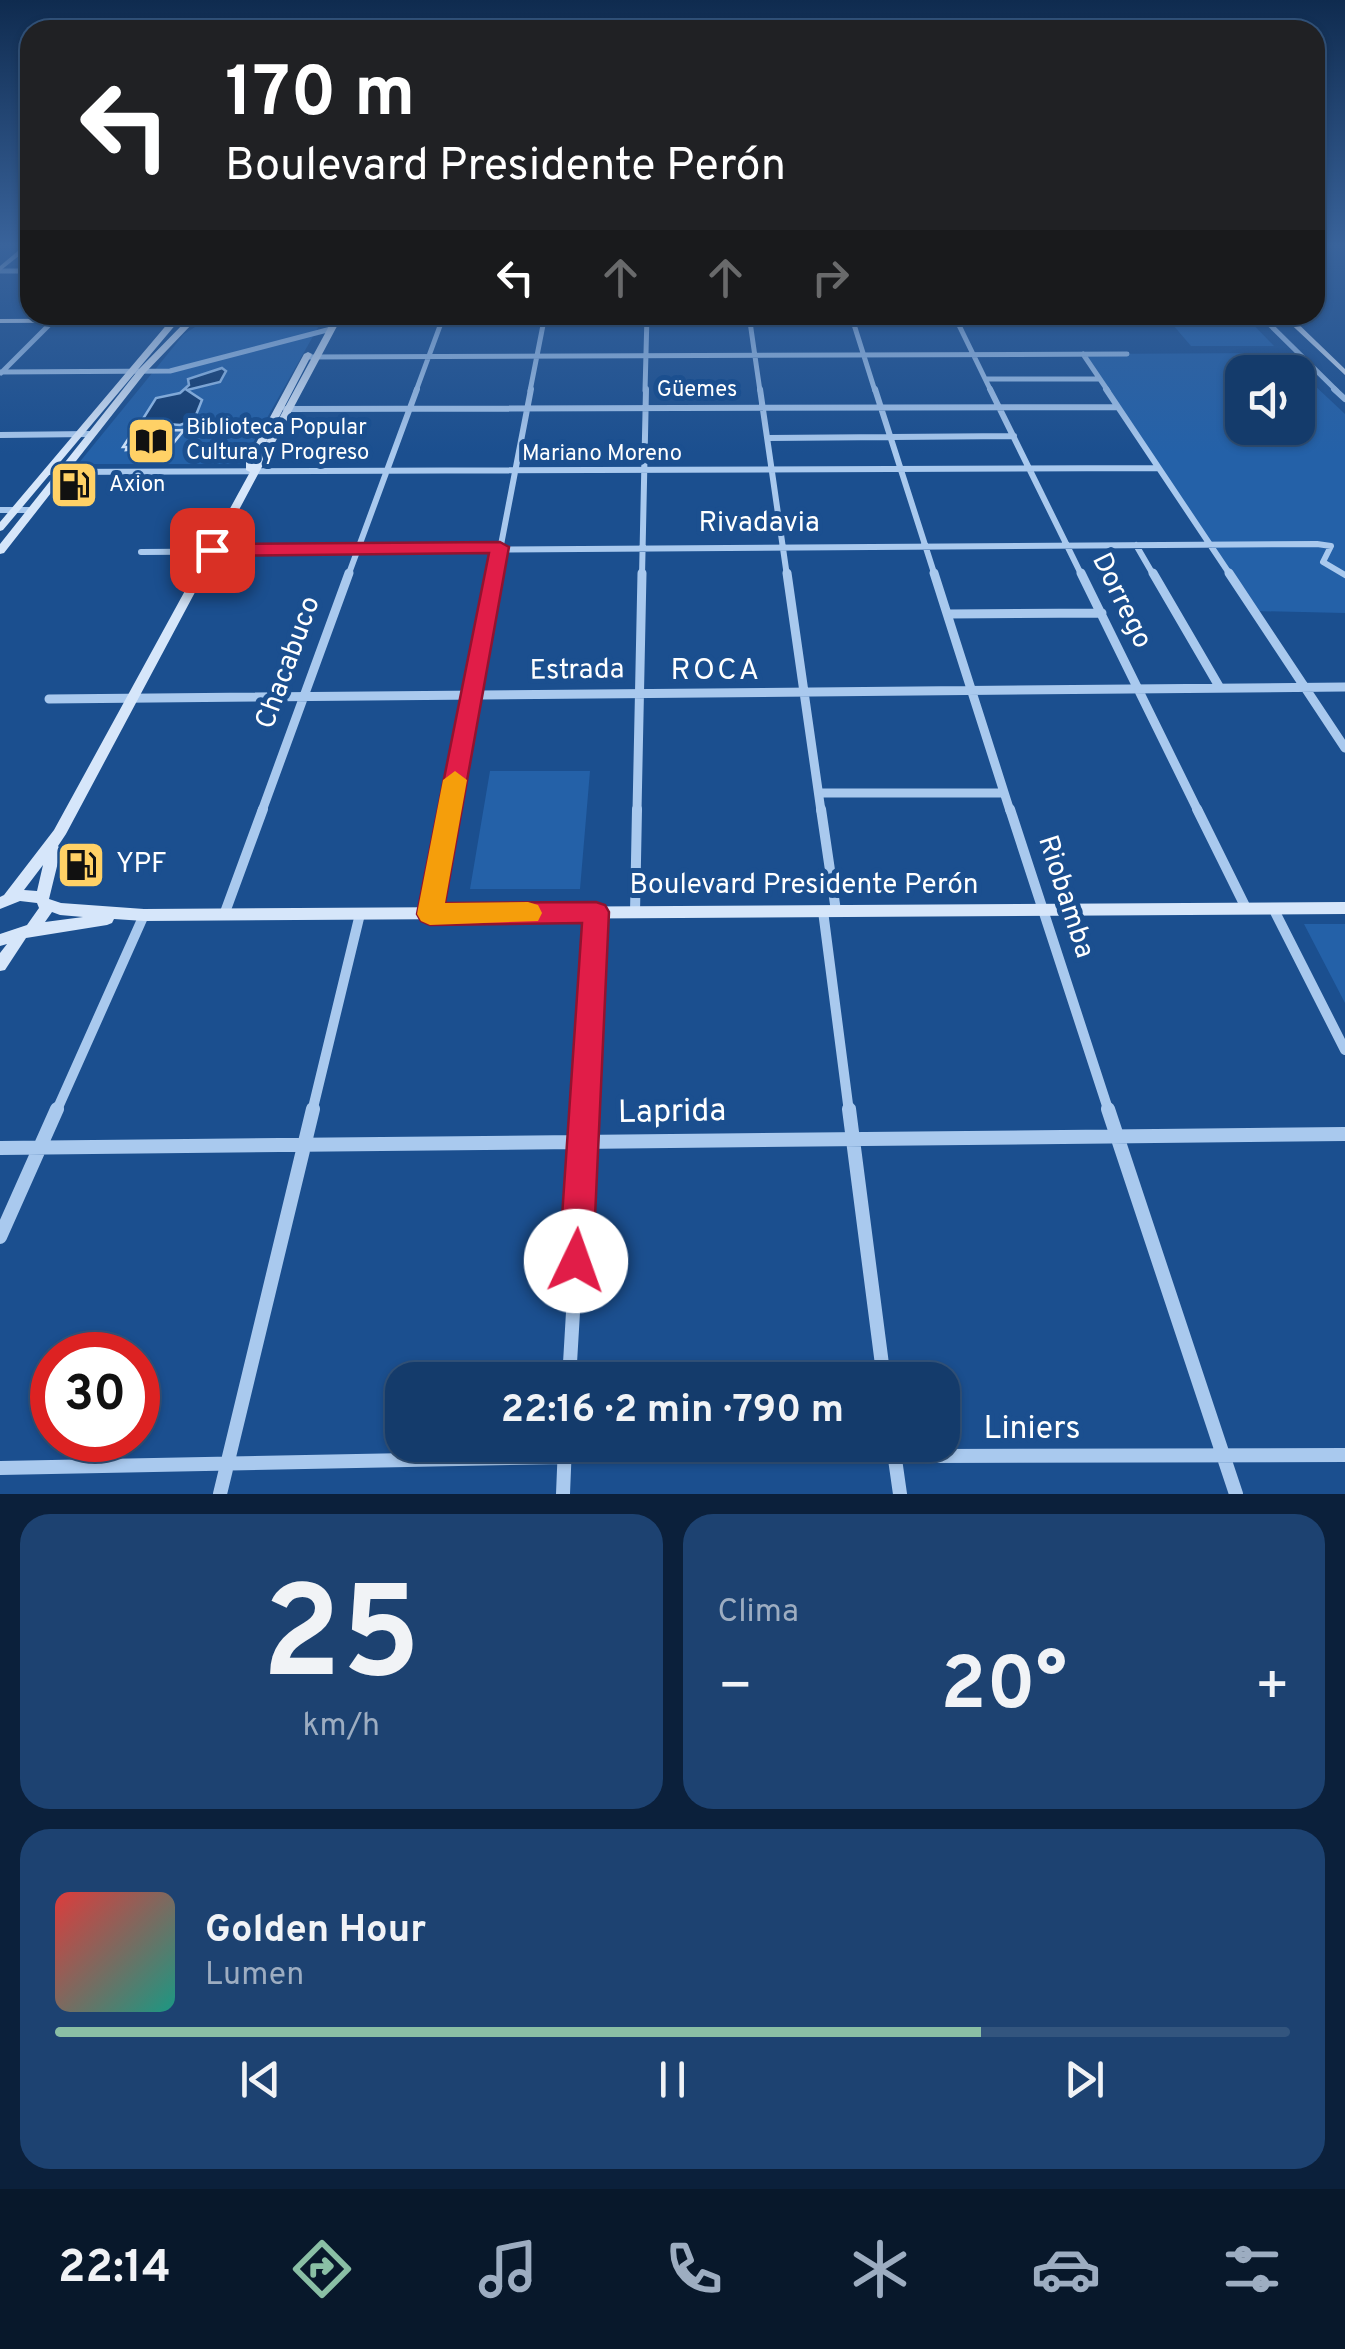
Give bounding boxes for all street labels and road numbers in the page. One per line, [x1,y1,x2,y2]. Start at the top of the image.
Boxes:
street label: Güemes [657,377,737,404]
street label: Mariano Moreno [522,441,682,468]
street label: Rivadavia [698,506,820,542]
street label: Dorrego [1082,547,1160,655]
street label: Chacabuco [248,592,330,734]
street label: Estrada [529,652,625,690]
street label: Riobamba [1028,831,1102,963]
street label: Boulevard Presidente Perón [629,868,979,904]
street label: Laprida [618,1092,726,1134]
street label: Liniers [984,1410,1080,1450]

